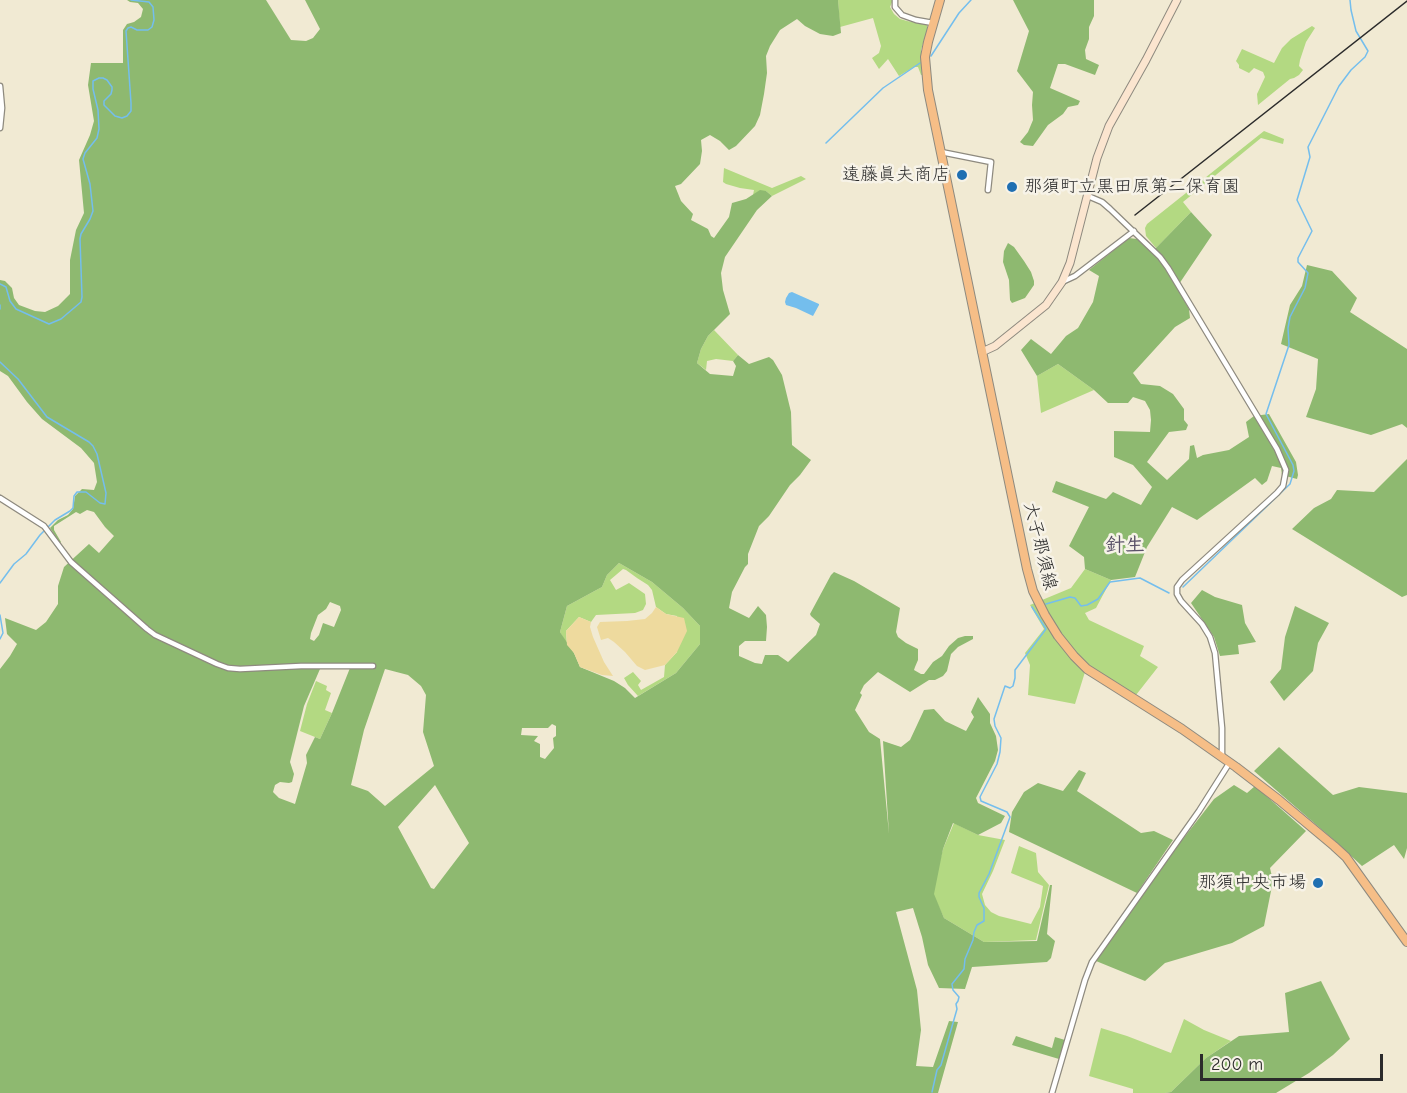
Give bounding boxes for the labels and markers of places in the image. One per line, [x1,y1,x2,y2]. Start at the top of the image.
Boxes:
place label: 遠藤眞夫商店 [842,164,950,186]
marker: 遠藤眞夫商店 [955,168,969,182]
place label: 那須町立黒田原第二保育園 [1024,176,1240,198]
marker: 那須町立黒田原第二保育園 [1005,180,1019,194]
place label: 那須中央市場 [1198,872,1306,894]
marker: 那須中央市場 [1311,876,1325,890]

